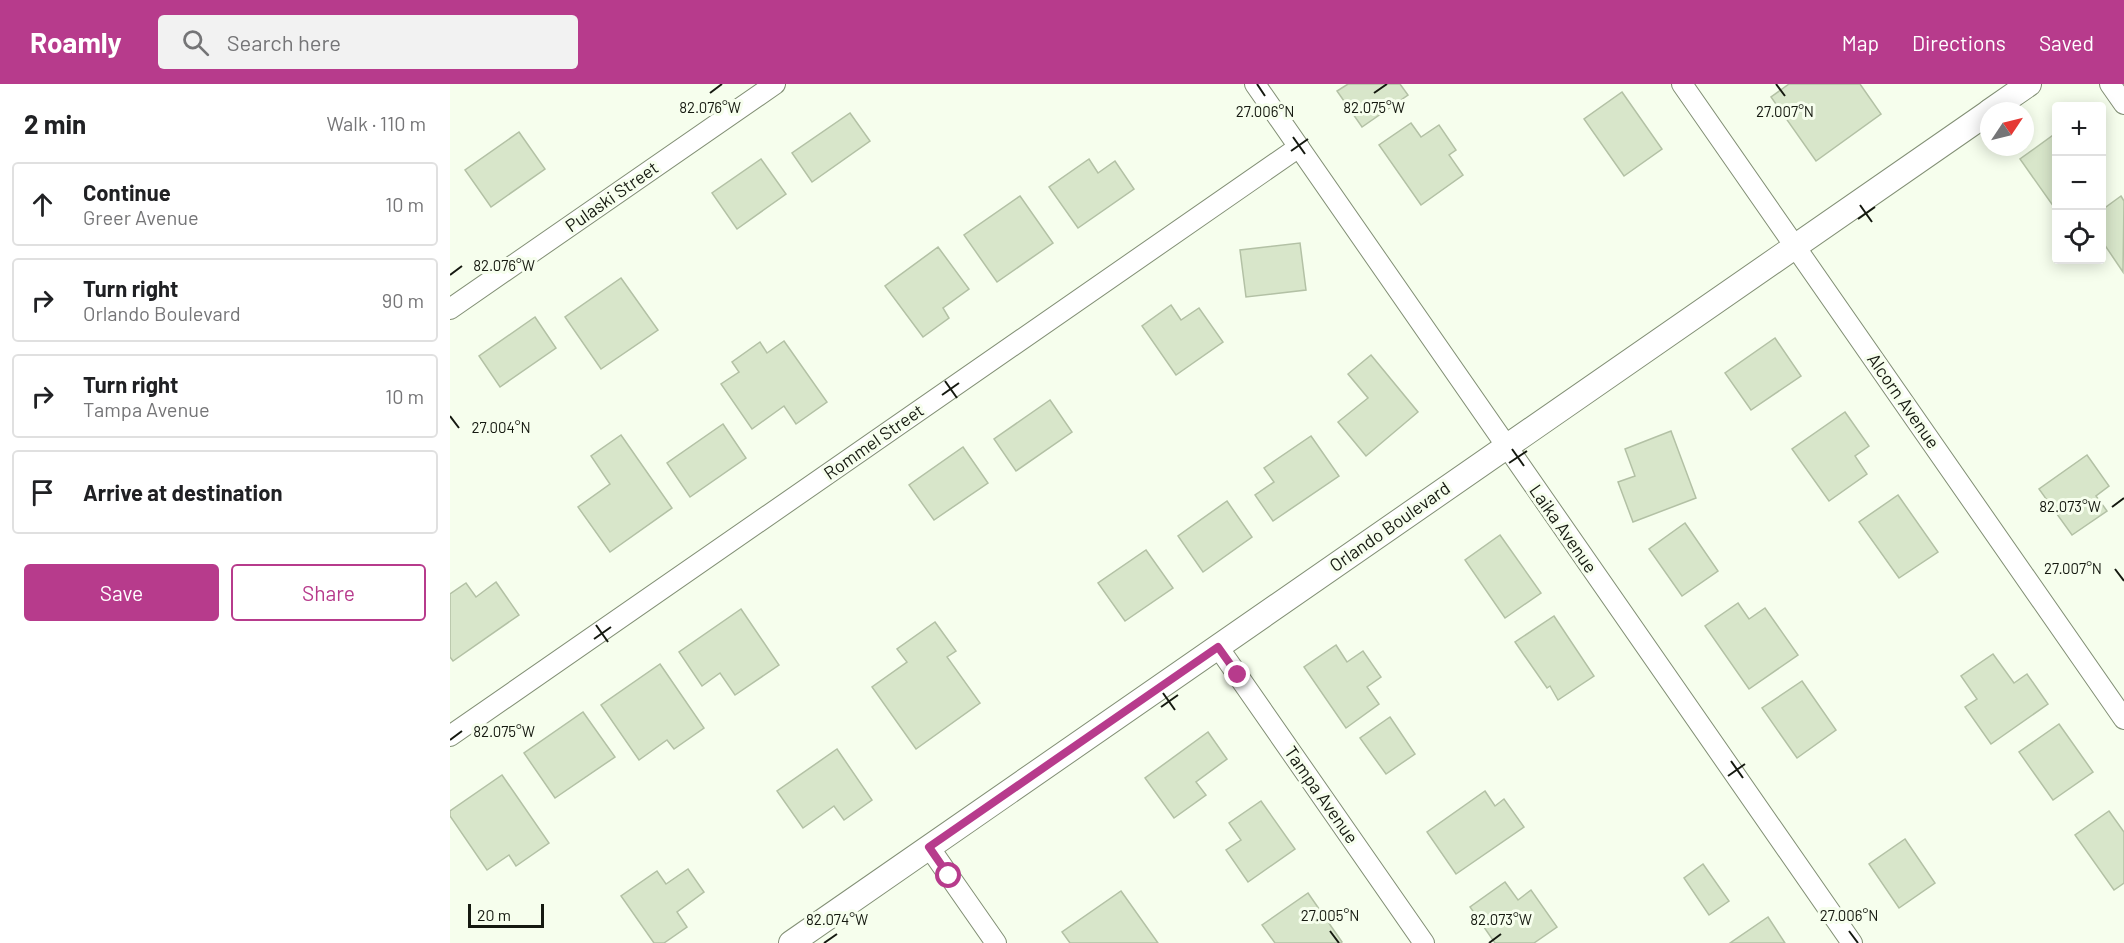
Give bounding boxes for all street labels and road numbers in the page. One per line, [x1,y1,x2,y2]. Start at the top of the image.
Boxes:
street label: Pulaski Street [561,156,662,236]
street label: Alcorn Avenue [1863,349,1945,452]
street label: Rommel Street [819,399,928,484]
street label: Orlando Boulevard [1325,476,1454,576]
street label: Laika Avenue [1525,480,1602,577]
street label: Tampa Avenue [1280,741,1364,847]

